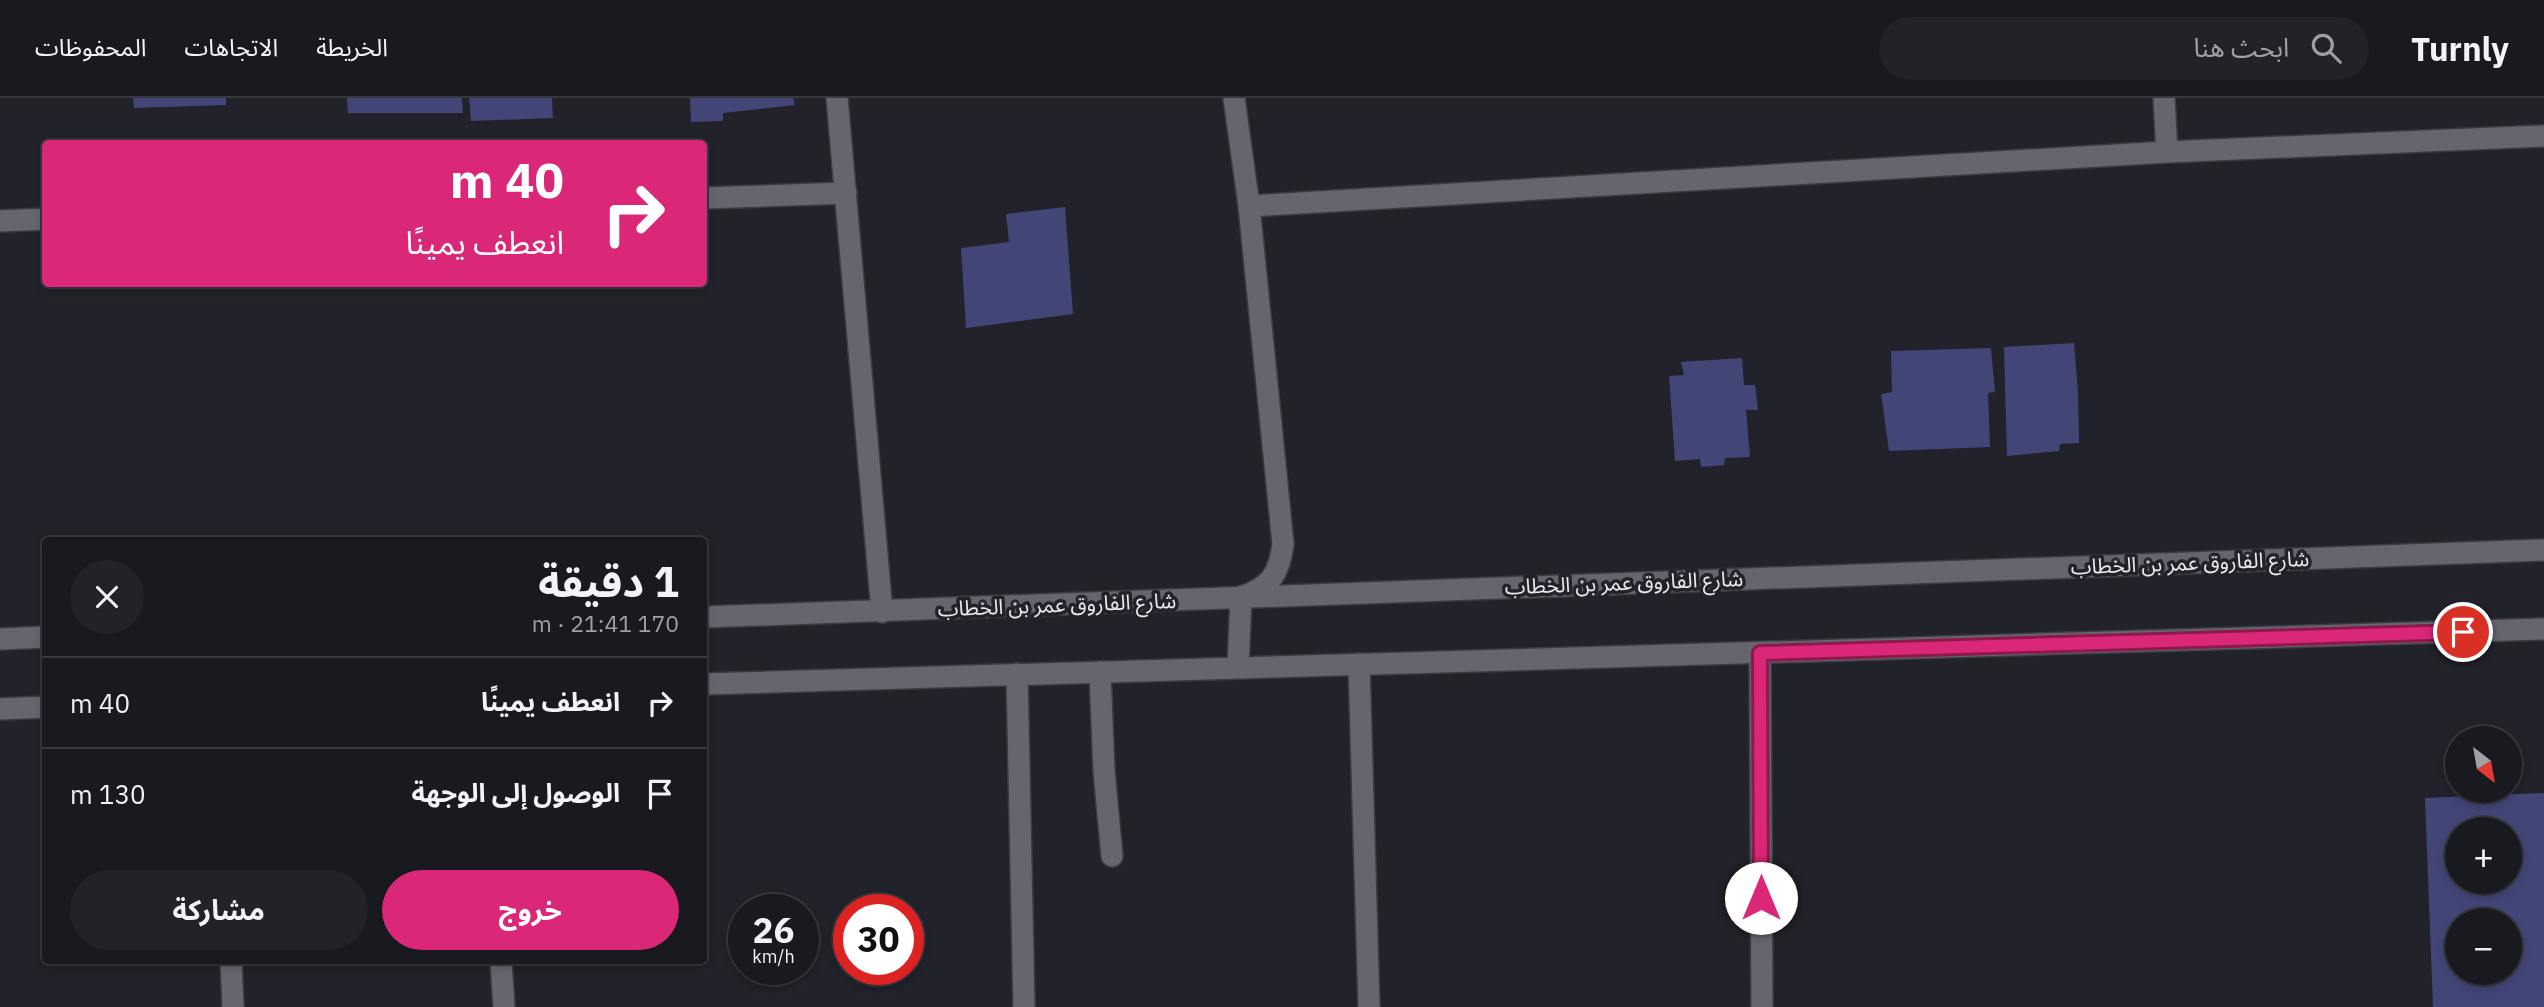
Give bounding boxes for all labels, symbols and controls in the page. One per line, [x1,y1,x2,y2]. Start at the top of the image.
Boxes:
search box [1879,17,2369,80]
text: Turnly [2411,27,2509,70]
icon: search [2307,29,2345,67]
text: ابحث هنا [2193,30,2289,64]
text: المحفوظات [35,31,146,63]
text: الاتجاهات [184,31,278,63]
text: الخريطة [316,31,388,63]
text: 40 m [450,148,564,211]
icon: right [588,168,679,259]
text: انعطف يمينًا [405,221,564,263]
street label: شارع الفاروق عمر بن الخطاب [2070,544,2310,582]
text: 1 دقيقة [538,554,679,609]
button: close [70,560,144,634]
street label: شارع الفاروق عمر بن الخطاب [1504,564,1744,602]
street label: شارع الفاروق عمر بن الخطاب [937,586,1177,624]
pin [2433,602,2493,662]
text: 170 m · 21:41 [532,608,679,638]
icon: arrive [2444,613,2482,651]
text: انعطف يمينًا [481,684,620,718]
icon: right [641,684,679,722]
text: 40 m [70,686,130,720]
north arrow [2445,726,2522,803]
map controls [2445,726,2522,985]
text: الوصول إلى الوجهة [411,775,620,809]
icon: arrive [641,775,679,813]
text: 130 m [70,777,146,811]
button: + [2445,817,2522,894]
position arrow [1724,861,1798,935]
button: مشاركة [70,870,368,950]
button: خروج [382,870,679,950]
speed limit sign: 30 [833,894,924,985]
text: 26 [752,907,795,953]
button: − [2445,908,2522,985]
text: km/h [752,945,795,968]

